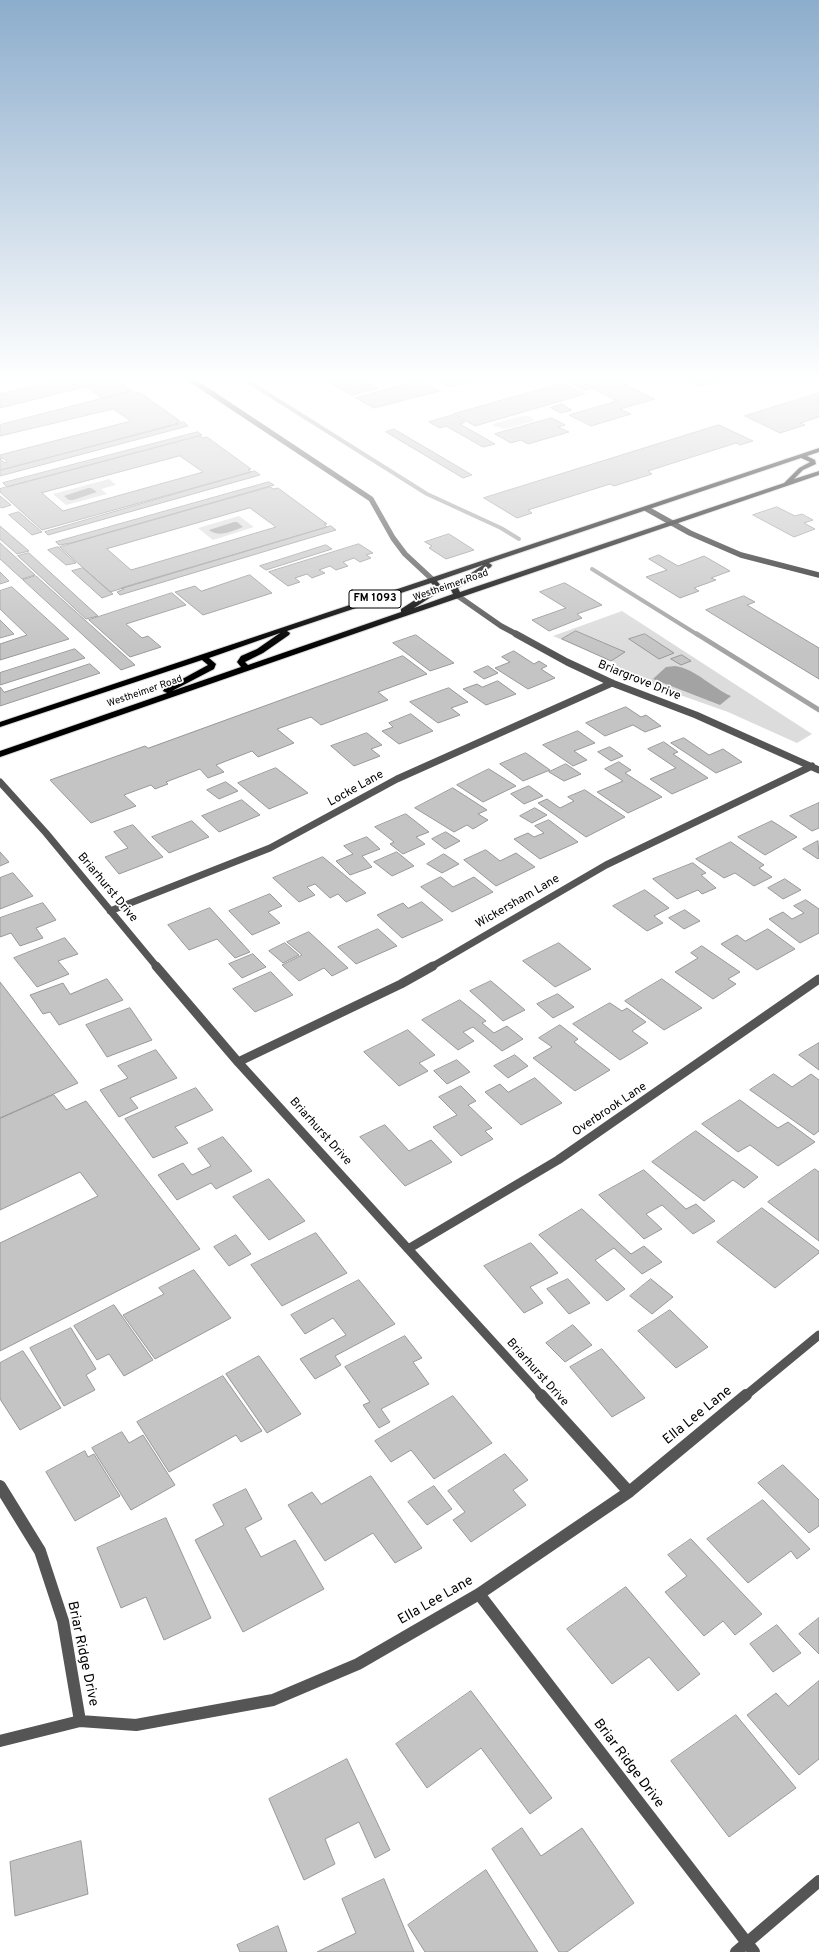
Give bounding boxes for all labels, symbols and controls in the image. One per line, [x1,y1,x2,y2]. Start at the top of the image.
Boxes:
street label: Westheimer Road [412,567,490,605]
road number: FM 1093 [349,590,401,608]
street label: Briargrove Drive [596,658,682,704]
street label: Westheimer Road [106,673,184,711]
street label: Locke Lane [326,768,386,810]
street label: Briarhurst Drive [74,850,140,926]
street label: Wickersham Lane [473,872,563,932]
street label: Overbrook Lane [570,1080,650,1140]
street label: Briarhurst Drive [286,1095,354,1169]
street label: Briarhurst Drive [503,1336,571,1410]
street label: Ella Lee Lane [660,1383,736,1449]
street label: Ella Lee Lane [396,1573,476,1629]
street label: Briar Ridge Drive [63,1600,101,1708]
street label: Briar Ridge Drive [589,1716,667,1812]

